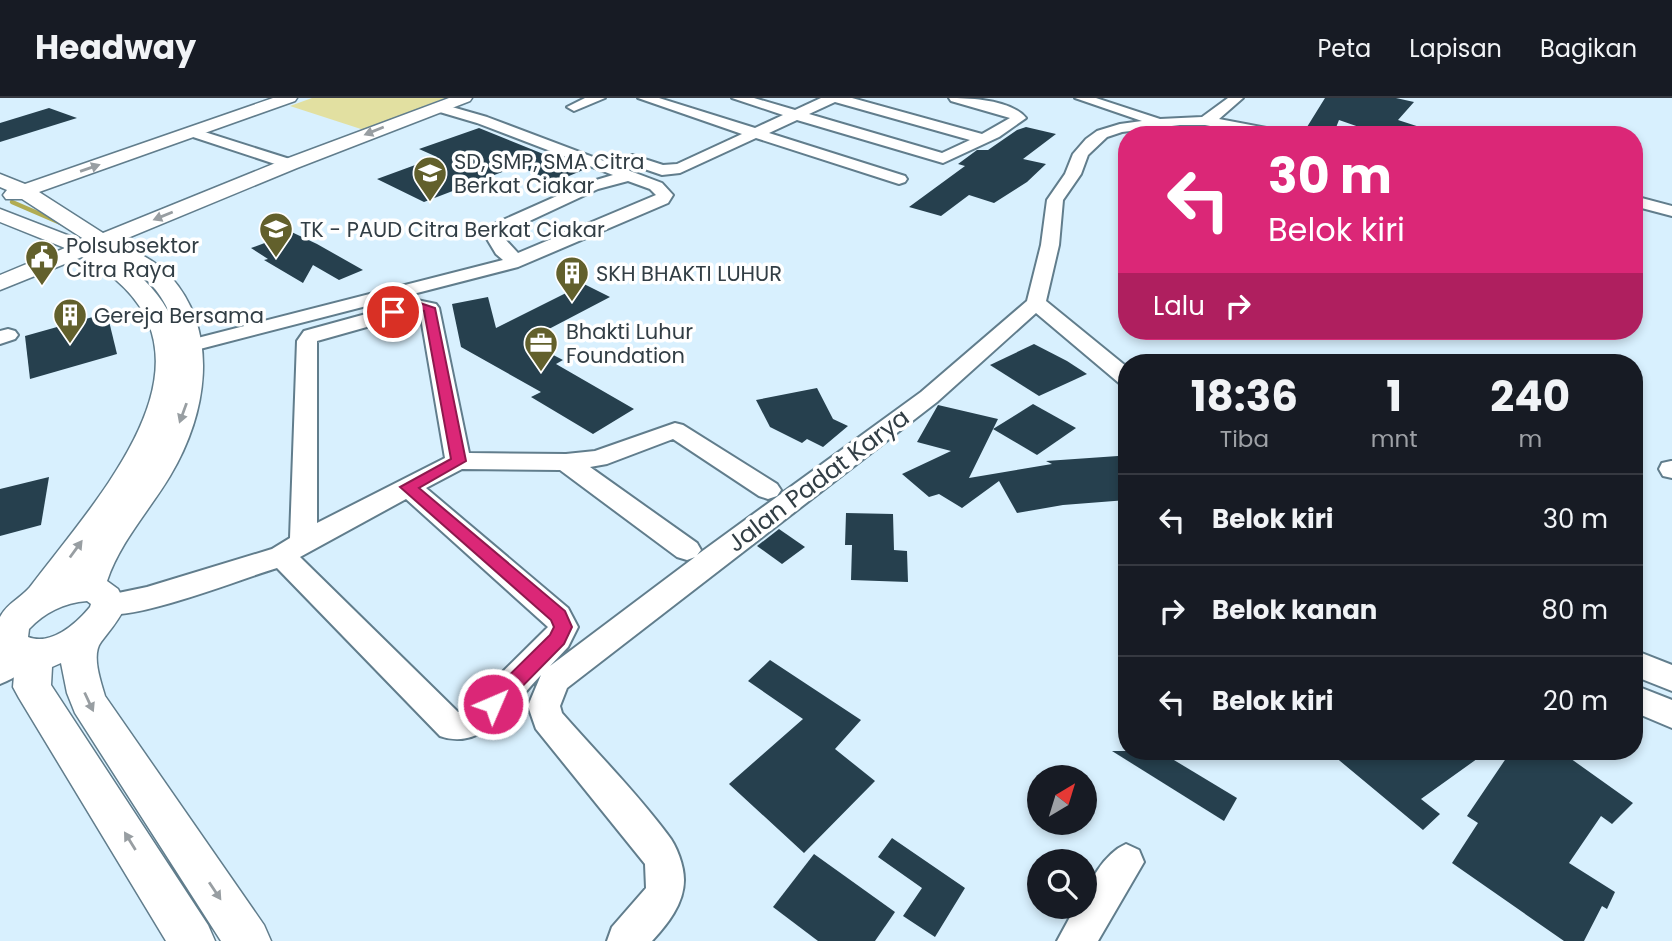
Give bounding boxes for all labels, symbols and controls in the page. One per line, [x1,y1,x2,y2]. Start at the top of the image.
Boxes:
text: Headway [35,24,196,71]
text: Peta [1317,32,1371,65]
text: Lapisan [1409,32,1502,65]
text: Bagikan [1540,32,1637,65]
one-way arrow [363,126,384,137]
text: 30 m [1268,142,1392,210]
place label: SD, SMP, SMA Citra Berkat Ciakar [454,147,645,200]
school or university icon: SD, SMP, SMA Citra Berkat Ciakar [411,154,449,203]
icon: left [1153,154,1244,245]
one-way arrow [80,162,101,173]
text: Belok kiri [1268,207,1405,252]
one-way arrow [152,210,173,221]
school or university icon: TK - PAUD Citra Berkat Ciakar [257,210,295,259]
place label: TK - PAUD Citra Berkat Ciakar [300,215,605,244]
place label: Polsubsektor Citra Raya [66,231,199,284]
public building icon: Polsubsektor Citra Raya [23,238,61,287]
building icon: SKH BHAKTI LUHUR [553,254,591,303]
place label: SKH BHAKTI LUHUR [596,259,782,288]
pin [363,282,423,342]
icon: right [1219,287,1257,325]
text: Lalu [1153,288,1205,324]
icon: arrive [374,293,412,331]
building icon: Gereja Bersama [51,296,89,345]
place label: Gereja Bersama [94,301,264,330]
place label: Bhakti Luhur Foundation [566,317,693,370]
office icon: Bhakti Luhur Foundation [522,324,560,373]
text: 18:36 [1191,367,1298,426]
text: 1 [1386,367,1402,426]
text: 240 [1490,367,1570,426]
street label: Jalan Padat Karya [720,401,916,559]
one-way arrow [177,402,188,423]
text: Tiba [1220,423,1269,455]
text: mnt [1371,423,1418,455]
text: m [1518,423,1542,455]
icon: left [1153,501,1191,539]
text: Belok kiri [1212,501,1334,537]
text: 30 m [1543,501,1608,537]
one-way arrow [69,540,83,558]
icon: right [1153,592,1191,630]
text: Belok kanan [1212,592,1377,628]
text: 80 m [1542,592,1608,628]
position arrow [456,667,530,741]
icon: left [1153,683,1191,721]
text: Belok kiri [1212,683,1334,719]
text: 20 m [1543,683,1608,719]
one-way arrow [84,692,95,712]
north arrow [1027,765,1097,835]
map controls [1027,765,1097,919]
one-way arrow [123,832,136,851]
button: search [1027,849,1097,919]
one-way arrow [208,882,222,900]

